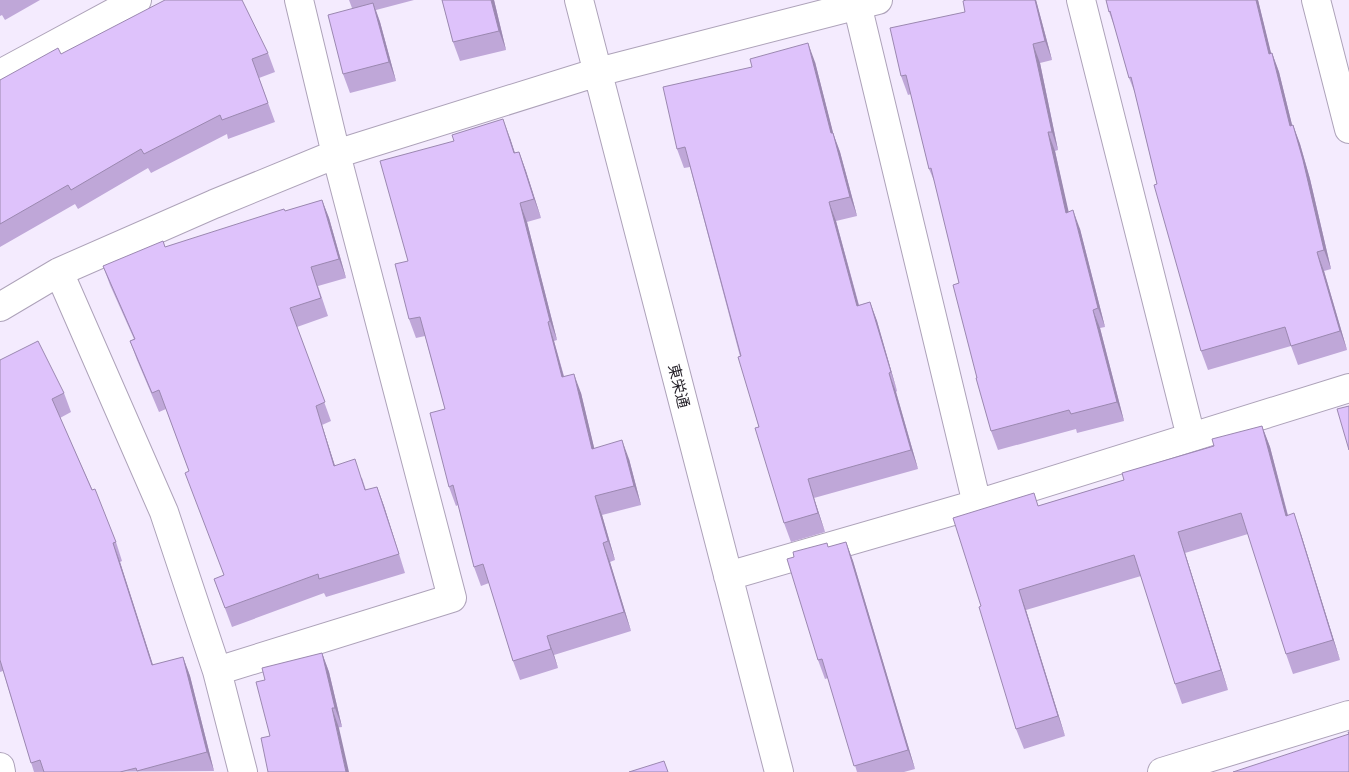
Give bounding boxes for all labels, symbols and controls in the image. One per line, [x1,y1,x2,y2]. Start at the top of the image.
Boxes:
street label: 東栄通 [664,362,694,410]

